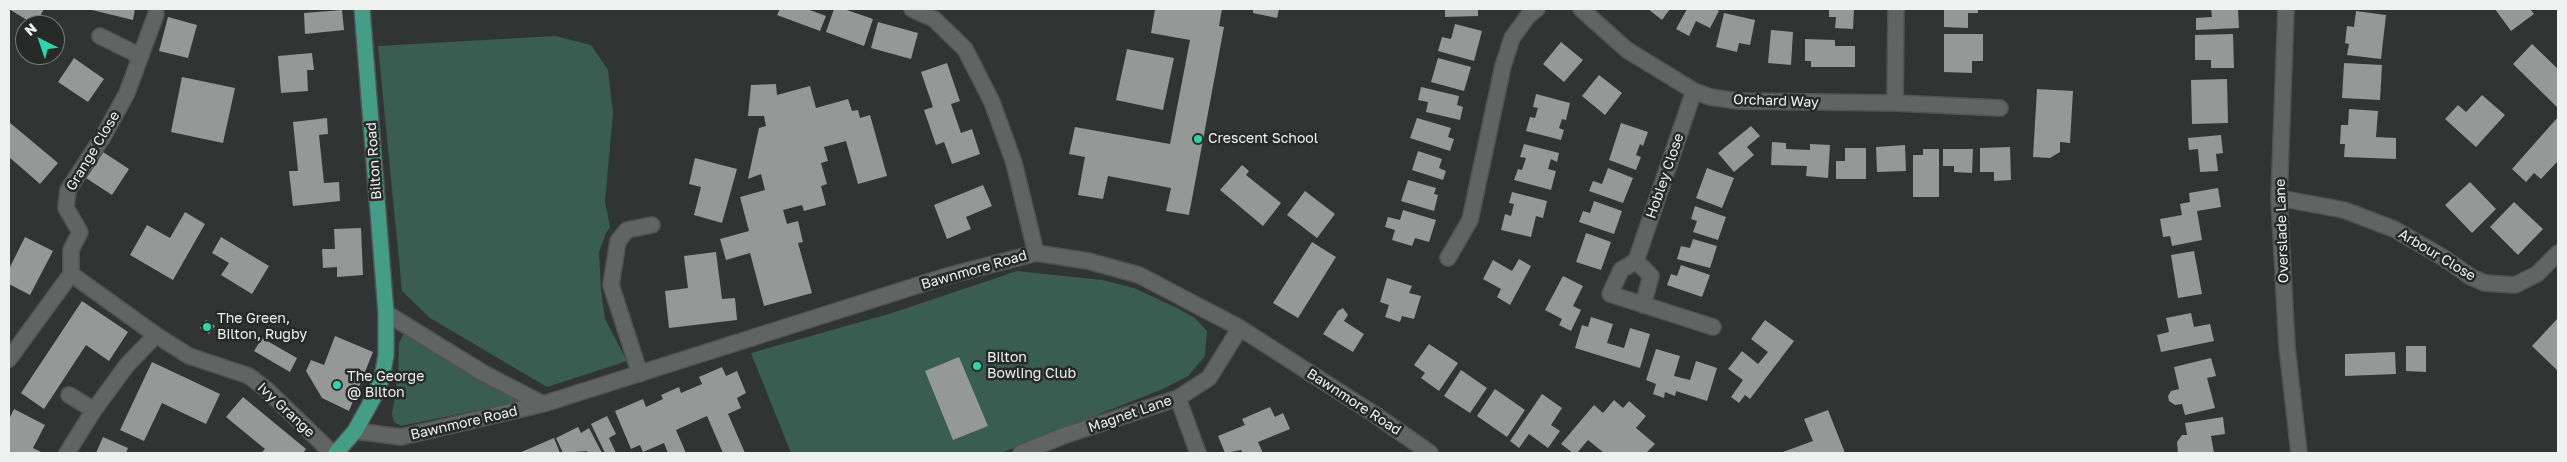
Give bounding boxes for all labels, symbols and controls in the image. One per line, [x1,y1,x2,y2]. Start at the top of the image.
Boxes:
north arrow [15,15,65,65]
text: N [21,19,40,39]
street label: Orchard Way [1733,91,1819,111]
street label: Grange Close [63,108,123,194]
street label: Bilton Road [363,122,385,200]
place label: Crescent School [1208,131,1318,147]
street label: Hobley Close [1643,131,1687,221]
marker: Crescent School [1192,133,1204,145]
street label: Overslade Lane [2272,179,2292,283]
street label: Arbour Close [2395,225,2479,285]
street label: Bawnmore Road [919,247,1029,293]
place label: The Green, Bilton, Rugby [217,311,307,344]
marker: The Green, Bilton, Rugby [201,321,213,333]
place label: Bilton Bowling Club [987,350,1076,382]
marker: Bilton Bowling Club [971,360,983,372]
street label: Bawnmore Road [1304,365,1404,439]
place label: The George @ Bilton [347,369,424,402]
street label: Ivy Grange [254,379,318,441]
marker: The George @ Bilton [331,379,343,391]
street label: Magnet Lane [1086,392,1174,436]
street label: Bawnmore Road [409,403,519,443]

